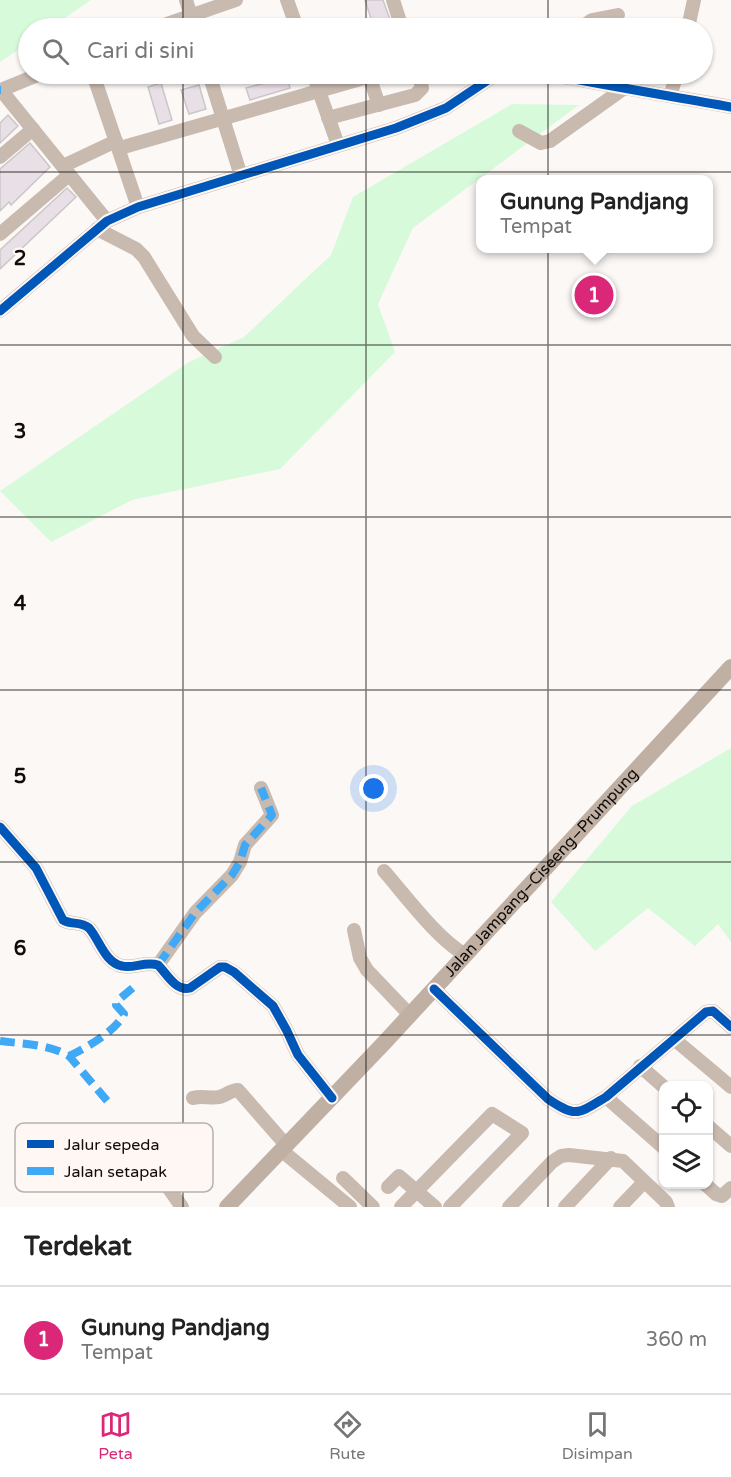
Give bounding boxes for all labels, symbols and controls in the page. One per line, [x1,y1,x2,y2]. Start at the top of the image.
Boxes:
search box [18,18,713,84]
icon: search [39,35,72,68]
text: Cari di sini [87,38,194,64]
popup [476,175,713,253]
text: Gunung Pandjang [500,189,689,215]
text: Tempat [500,215,572,239]
text: 2 [14,247,26,271]
pin: 1 [574,272,614,318]
text: 3 [14,420,26,444]
text: 4 [14,592,27,616]
street label: Jalan Jampang–Ciseeng–Prumpung [440,764,643,981]
text: 5 [14,765,26,789]
your location [359,774,388,803]
text: 6 [14,937,26,961]
map controls [659,1081,713,1189]
button: locate [659,1081,713,1135]
legend [15,1123,213,1192]
text: Jalur sepeda [64,1135,159,1155]
button: layers [659,1135,713,1189]
text: Jalan setapak [64,1162,167,1182]
text: Terdekat [24,1231,132,1262]
text: Gunung Pandjang [81,1315,270,1341]
text: 1 [37,1328,50,1352]
text: 360 m [646,1328,707,1352]
text: Tempat [81,1341,153,1365]
tab: Peta [98,1408,133,1464]
tab: Rute [329,1408,365,1464]
tab: Disimpan [562,1408,633,1464]

